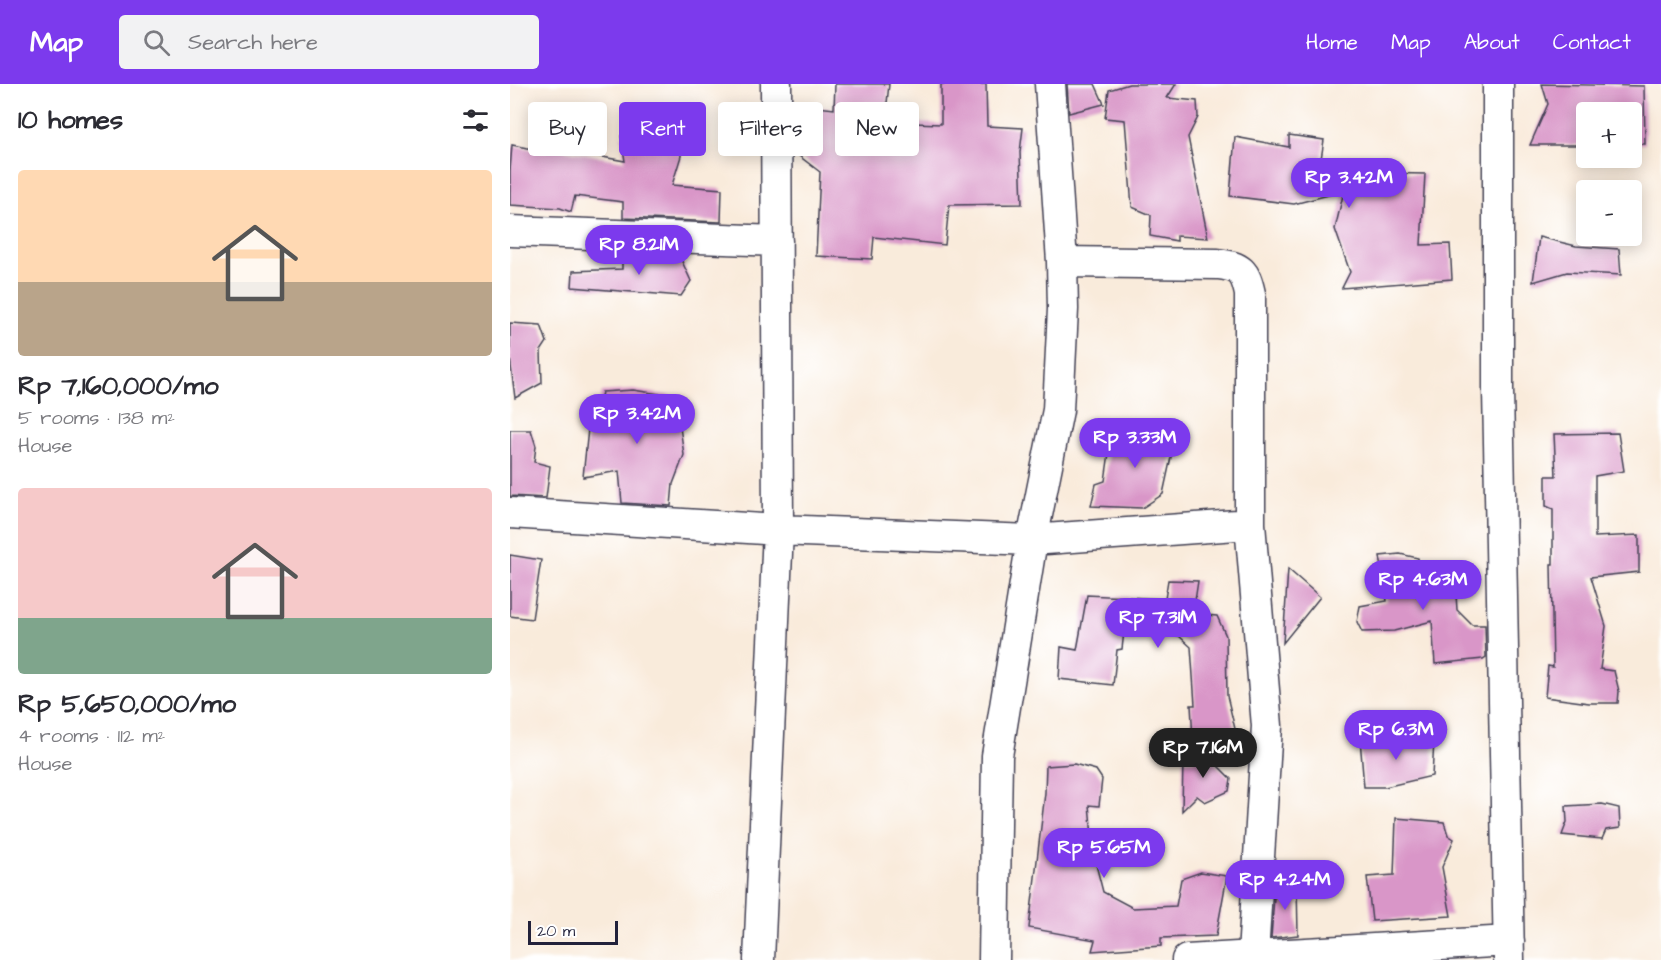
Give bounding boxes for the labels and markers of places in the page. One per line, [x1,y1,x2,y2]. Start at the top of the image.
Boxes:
pin: Rp 3.42M [1287,158,1411,209]
pin: Rp 8.21M [577,225,701,276]
pin: Rp 3.42M [575,394,699,445]
pin: Rp 3.33M [1073,418,1197,469]
pin: Rp 4.63M [1361,560,1485,611]
pin: Rp 7.31M [1096,598,1220,649]
pin: Rp 6.3M [1341,710,1451,761]
pin: Rp 7.16M [1141,728,1265,779]
pin: Rp 5.65M [1042,828,1166,879]
pin: Rp 4.24M [1223,860,1347,911]

